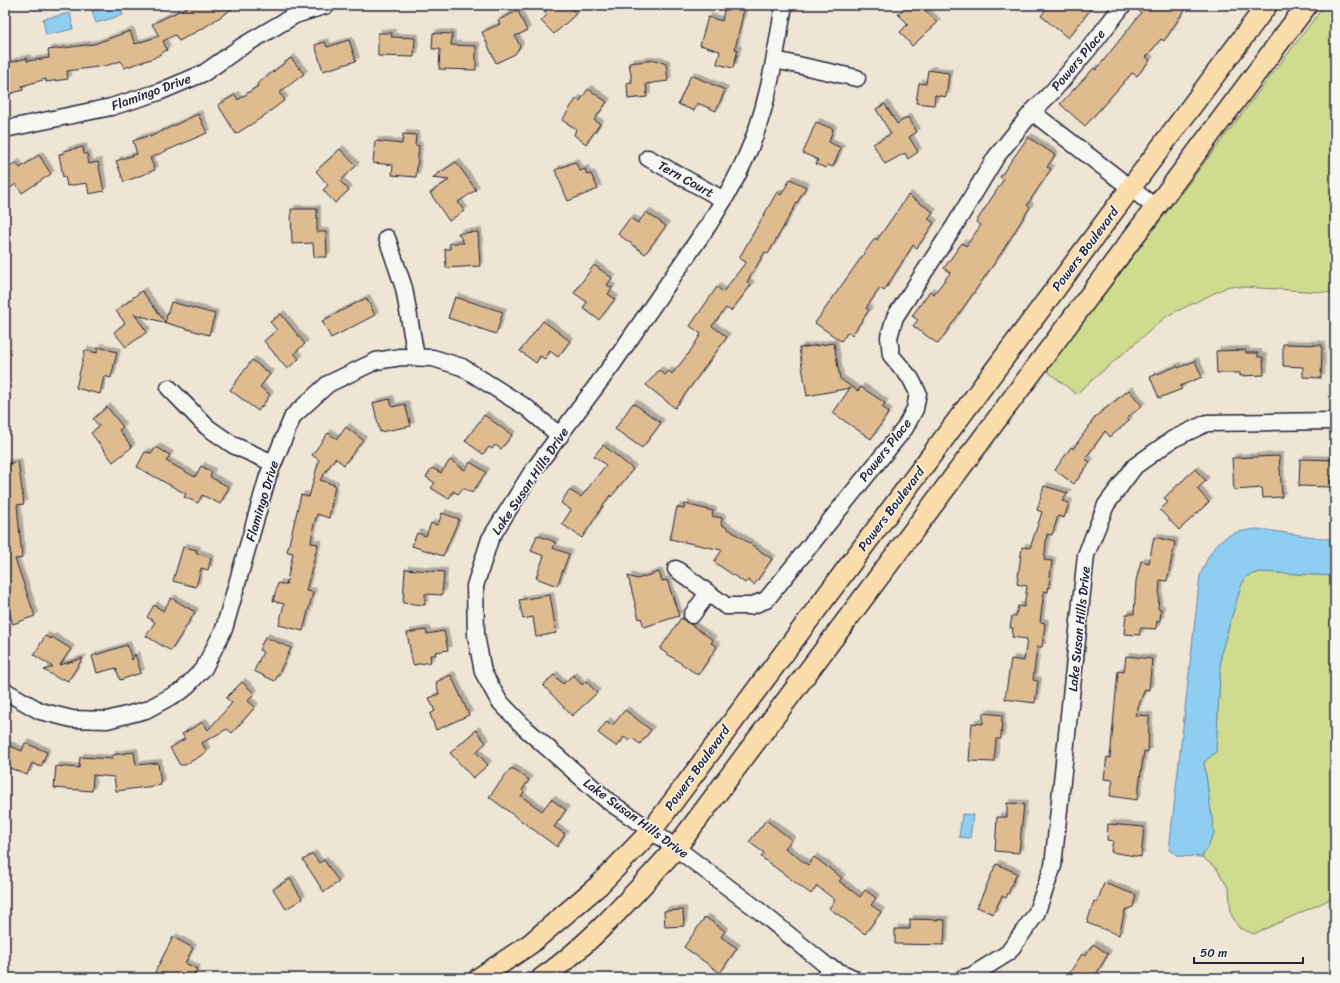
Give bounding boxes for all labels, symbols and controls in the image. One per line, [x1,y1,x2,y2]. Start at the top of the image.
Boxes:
street label: Powers Place [1045,23,1111,96]
street label: Flamingo Drive [108,67,195,117]
street label: Tern Court [654,154,719,204]
street label: Powers Boulevard [1045,201,1125,296]
street label: Powers Place [853,413,917,487]
street label: Lake Susan Hills Drive [485,422,575,540]
street label: Flamingo Drive [239,457,285,544]
street label: Powers Boulevard [851,461,931,556]
street label: Lake Susan Hills Drive [1061,565,1097,693]
street label: Powers Boulevard [658,719,737,816]
street label: Lake Susan Hills Drive [578,772,694,864]
scale bar [1194,939,1303,965]
text: 50 m [1200,942,1227,964]

